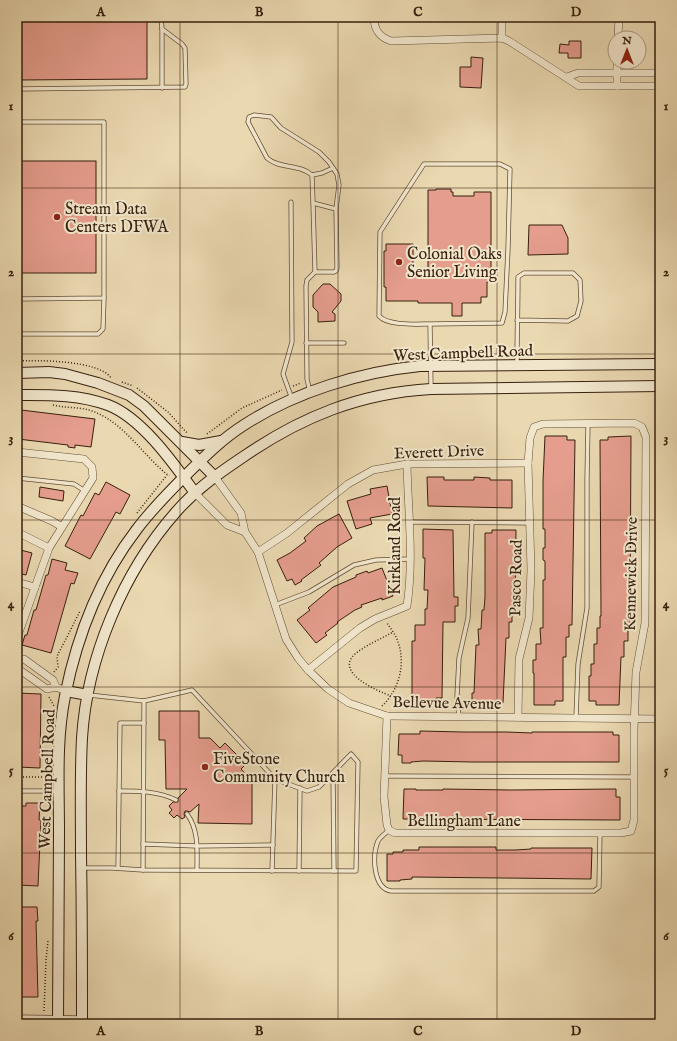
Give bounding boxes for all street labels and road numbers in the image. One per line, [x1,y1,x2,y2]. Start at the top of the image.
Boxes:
street label: West Campbell Road [393,342,534,366]
street label: Everett Drive [394,441,485,465]
street label: Kirkland Road [386,496,406,595]
street label: Kennewick Drive [621,517,643,631]
street label: Pasco Road [506,539,528,617]
street label: Bellevue Avenue [392,693,502,715]
street label: West Campbell Road [36,708,60,849]
street label: Bellingham Lane [407,812,521,832]

